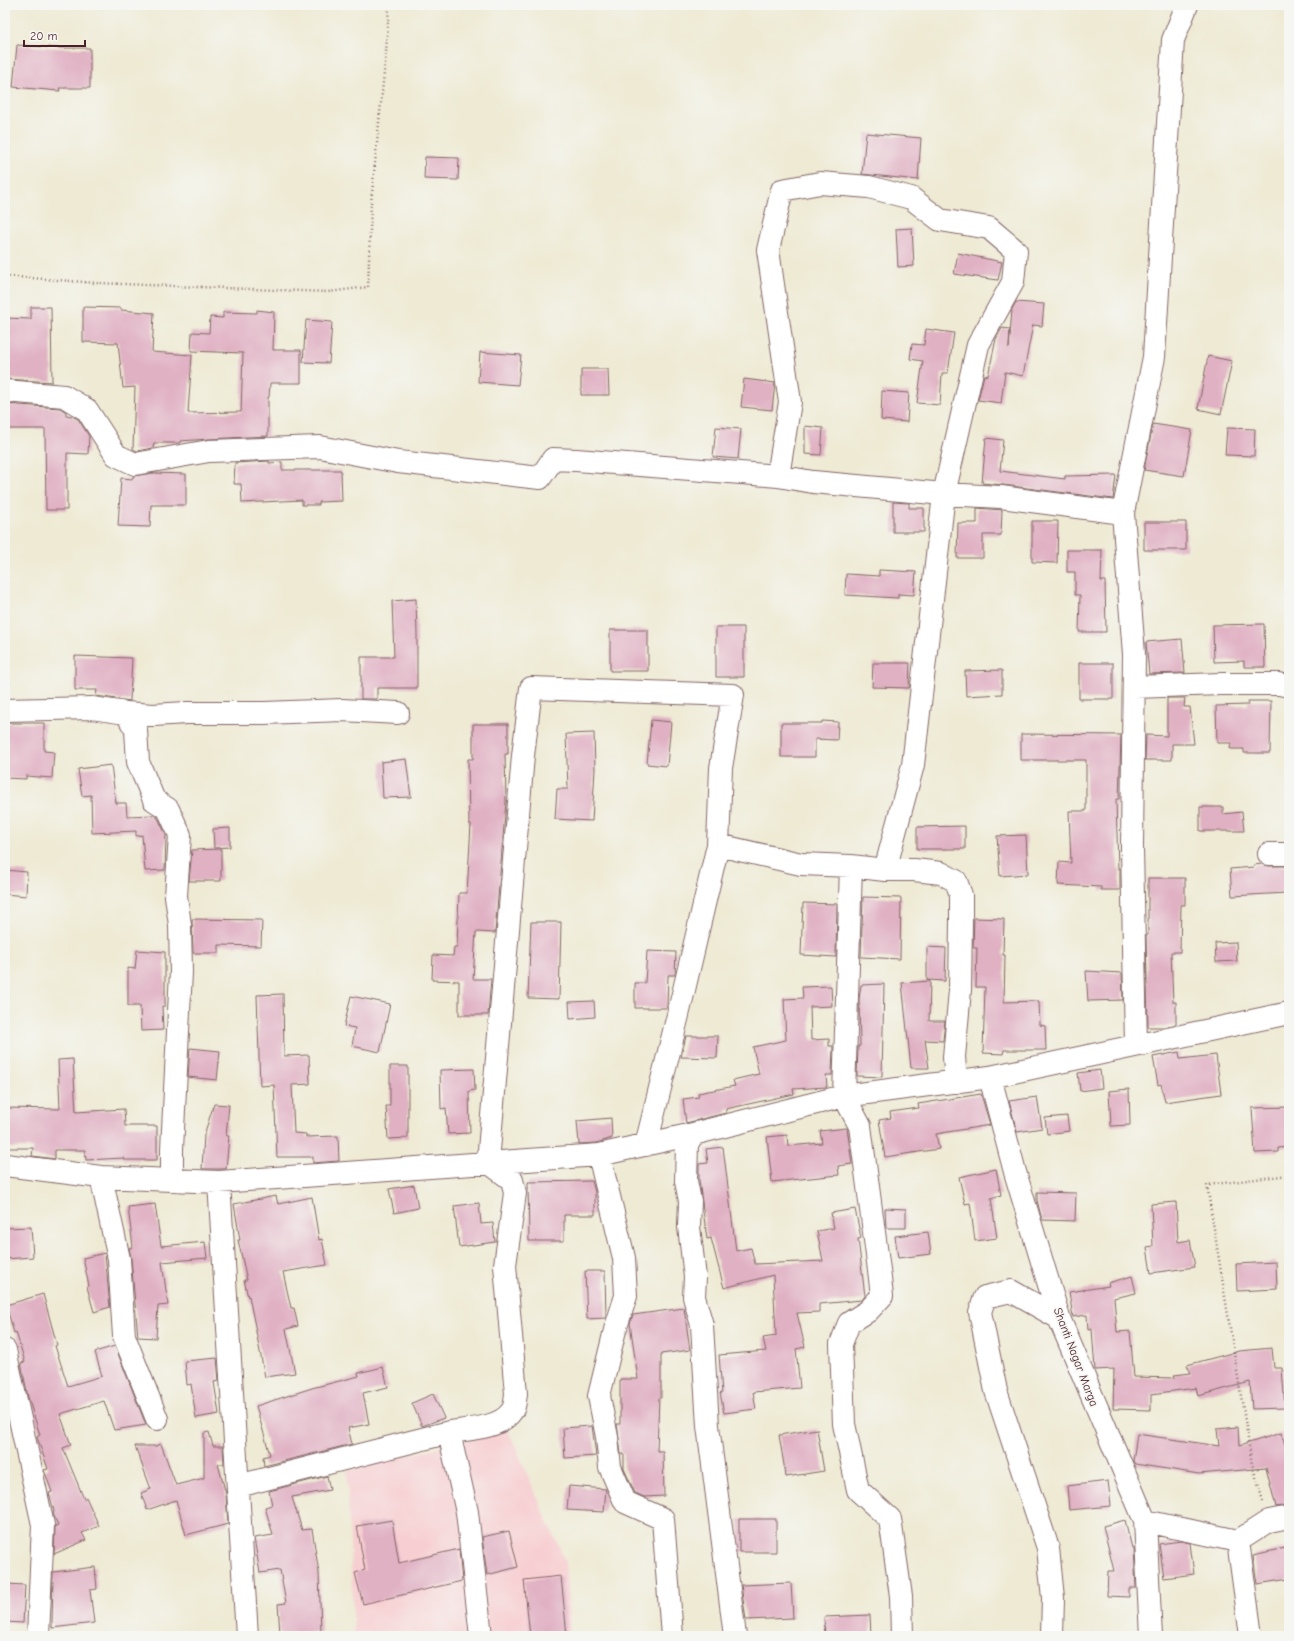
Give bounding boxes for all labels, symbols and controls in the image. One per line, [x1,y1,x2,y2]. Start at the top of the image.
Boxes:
scale bar [24,22,85,48]
text: 20 m [30,29,58,43]
street label: Shanti Nagar Marga [1051,1306,1101,1408]

